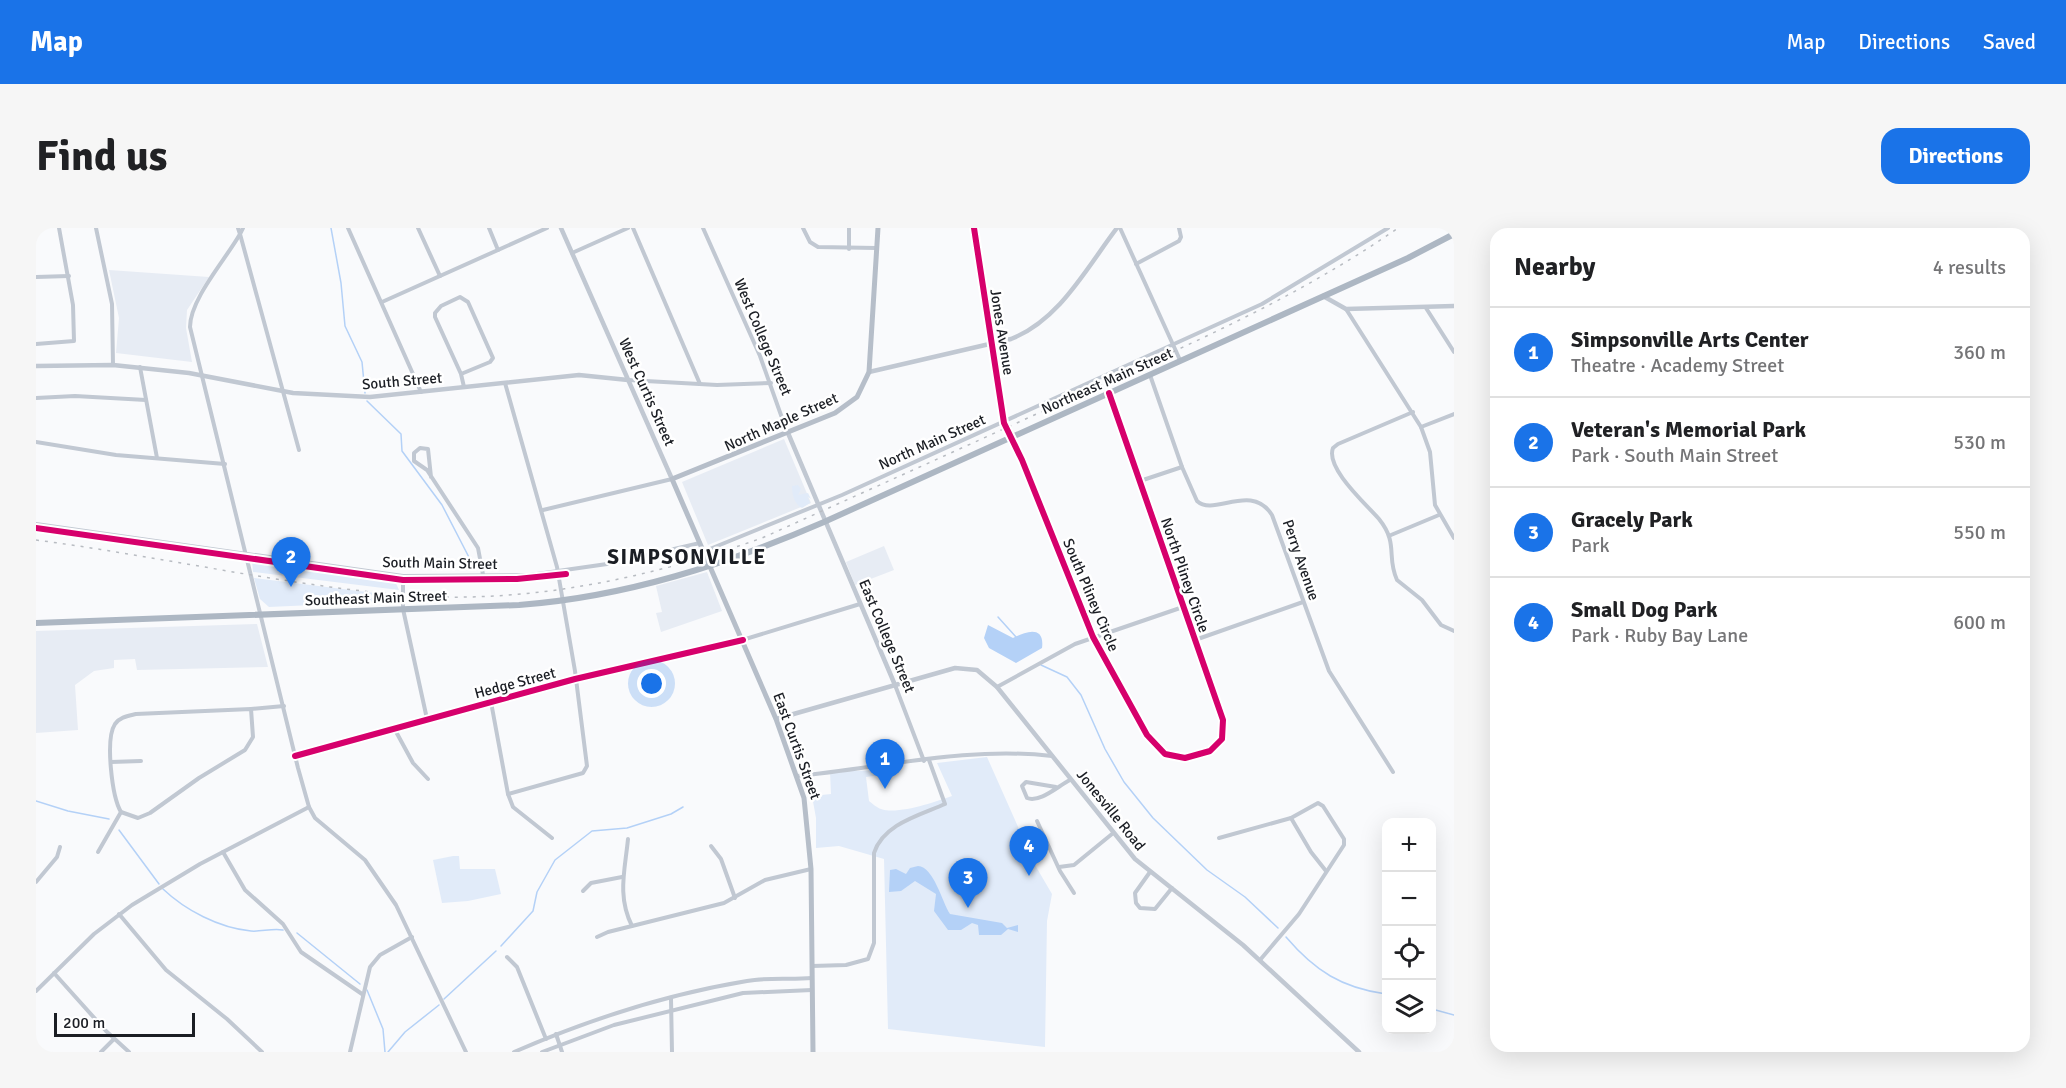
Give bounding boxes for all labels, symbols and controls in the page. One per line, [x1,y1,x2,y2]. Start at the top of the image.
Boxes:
text: Map [30,25,83,59]
text: Map [1787,29,1825,55]
text: Directions [1858,29,1950,55]
text: Saved [1983,29,2036,55]
button: Directions [1881,128,2030,184]
text: Find us [36,131,167,182]
text: Nearby [1514,251,1595,283]
text: 4 results [1933,255,2006,280]
street label: West College Street [730,276,796,398]
street label: Jones Avenue [986,288,1018,376]
text: Simpsonville Arts Center [1571,326,1809,353]
street label: West Curtis Street [615,335,679,449]
text: 1 [1528,340,1539,365]
text: 360 m [1953,340,2006,365]
street label: Northeast Main Street [1039,344,1175,418]
text: Theatre · Academy Street [1571,353,1784,378]
street label: South Street [361,369,443,393]
street label: North Maple Street [721,389,841,455]
street label: North Main Street [876,410,988,474]
text: Veteran's Memorial Park [1571,416,1806,443]
text: 2 [1528,430,1539,455]
text: 530 m [1953,430,2006,455]
text: Park · South Main Street [1571,443,1778,468]
text: Gracely Park [1571,506,1693,533]
street label: North Pliney Circle [1157,515,1213,635]
street label: Perry Avenue [1279,517,1323,603]
text: 3 [1528,520,1539,545]
text: 550 m [1953,520,2006,545]
text: Park [1571,533,1609,558]
street label: South Pliney Circle [1059,536,1123,654]
pin: 2 [272,538,310,587]
district label: SIMPSONVILLE [607,544,767,570]
street label: South Main Street [382,553,498,573]
street label: East College Street [855,576,919,696]
street label: Southeast Main Street [305,587,447,609]
text: Small Dog Park [1571,596,1718,623]
text: 4 [1528,610,1539,635]
text: 600 m [1953,610,2006,635]
text: Park · Ruby Bay Lane [1571,623,1748,648]
street label: Hedge Street [472,664,558,702]
your location [637,669,666,698]
street label: East Curtis Street [769,690,825,802]
pin: 1 [866,740,904,789]
street label: Jonesville Road [1073,766,1149,854]
map controls [1382,818,1436,1034]
button: + [1382,818,1436,872]
pin: 4 [1010,826,1048,876]
pin: 3 [948,858,988,908]
button: − [1382,872,1436,926]
button: locate [1382,926,1436,980]
button: layers [1382,980,1436,1034]
scale bar [54,1010,195,1038]
text: 200 m [63,1013,105,1033]

